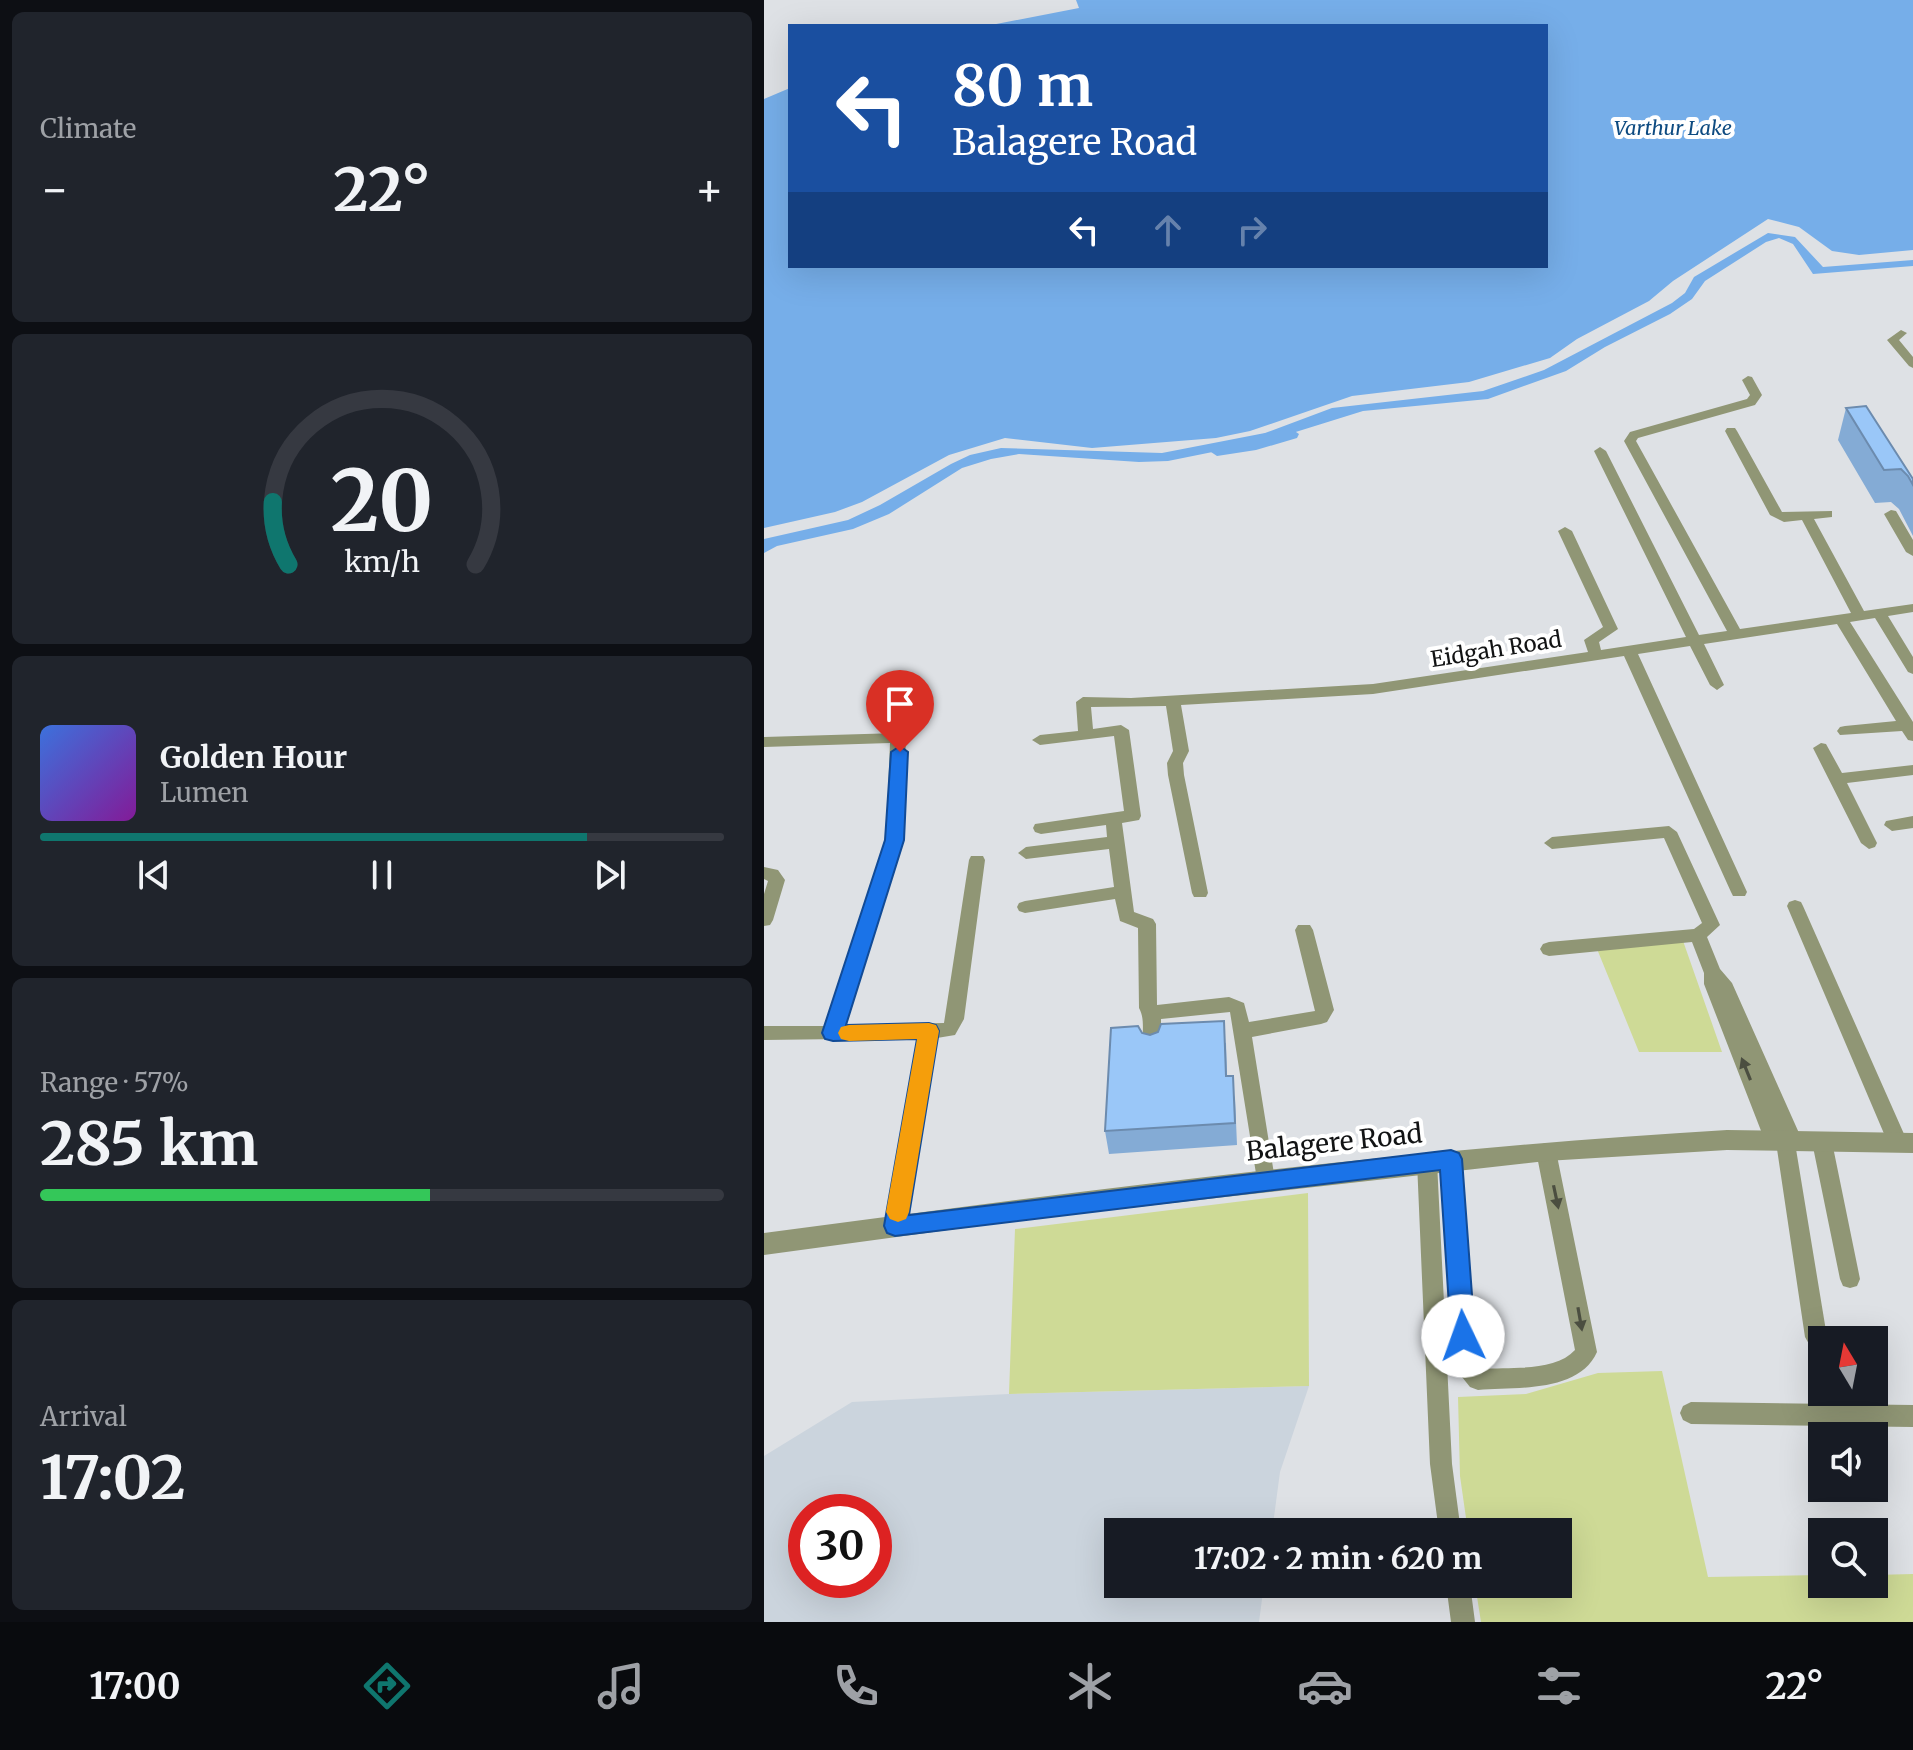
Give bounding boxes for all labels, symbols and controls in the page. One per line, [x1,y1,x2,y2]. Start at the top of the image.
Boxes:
text: 80 m [952,51,1093,121]
icon: left [820,56,924,160]
text: Climate [40,112,136,145]
water label: Varthur Lake [1614,115,1732,140]
text: Balagere Road [952,120,1197,165]
text: 22° [333,152,431,227]
text: − [40,162,69,217]
text: + [695,162,724,217]
icon: left [1062,208,1106,252]
icon: ahead [1146,208,1190,252]
icon: right [1230,208,1274,252]
text: 20 [331,449,433,554]
text: km/h [344,544,420,580]
street label: Eidgah Road [1428,625,1564,673]
pin [866,670,934,752]
icon: arrive [878,682,922,726]
text: Golden Hour [160,738,347,776]
text: Lumen [160,776,249,809]
icon: previous [132,853,176,897]
icon: pause [360,853,404,897]
icon: next [588,853,632,897]
one-way arrow [1739,1057,1752,1081]
text: Range · 57% [40,1066,189,1099]
text: 285 km [40,1106,258,1181]
street label: Balagere Road [1244,1116,1424,1168]
one-way arrow [1550,1184,1563,1209]
position arrow [1421,1294,1505,1378]
one-way arrow [1574,1307,1586,1332]
north arrow [1808,1326,1888,1406]
map controls [1808,1326,1888,1598]
text: Arrival [40,1400,127,1433]
button: sound [1808,1422,1888,1502]
text: 17:02 [40,1440,186,1515]
speed limit sign: 30 [788,1494,892,1598]
button: search [1808,1518,1888,1598]
text: 17:02 · 2 min · 620 m [1194,1539,1482,1577]
icon: directions [359,1658,415,1714]
icon: music [593,1658,649,1714]
icon: phone [828,1658,884,1714]
icon: climate [1062,1658,1118,1714]
icon: car [1297,1658,1353,1714]
icon: filters [1531,1658,1587,1714]
text: 17:00 [89,1664,181,1709]
text: 22° [1765,1664,1824,1709]

